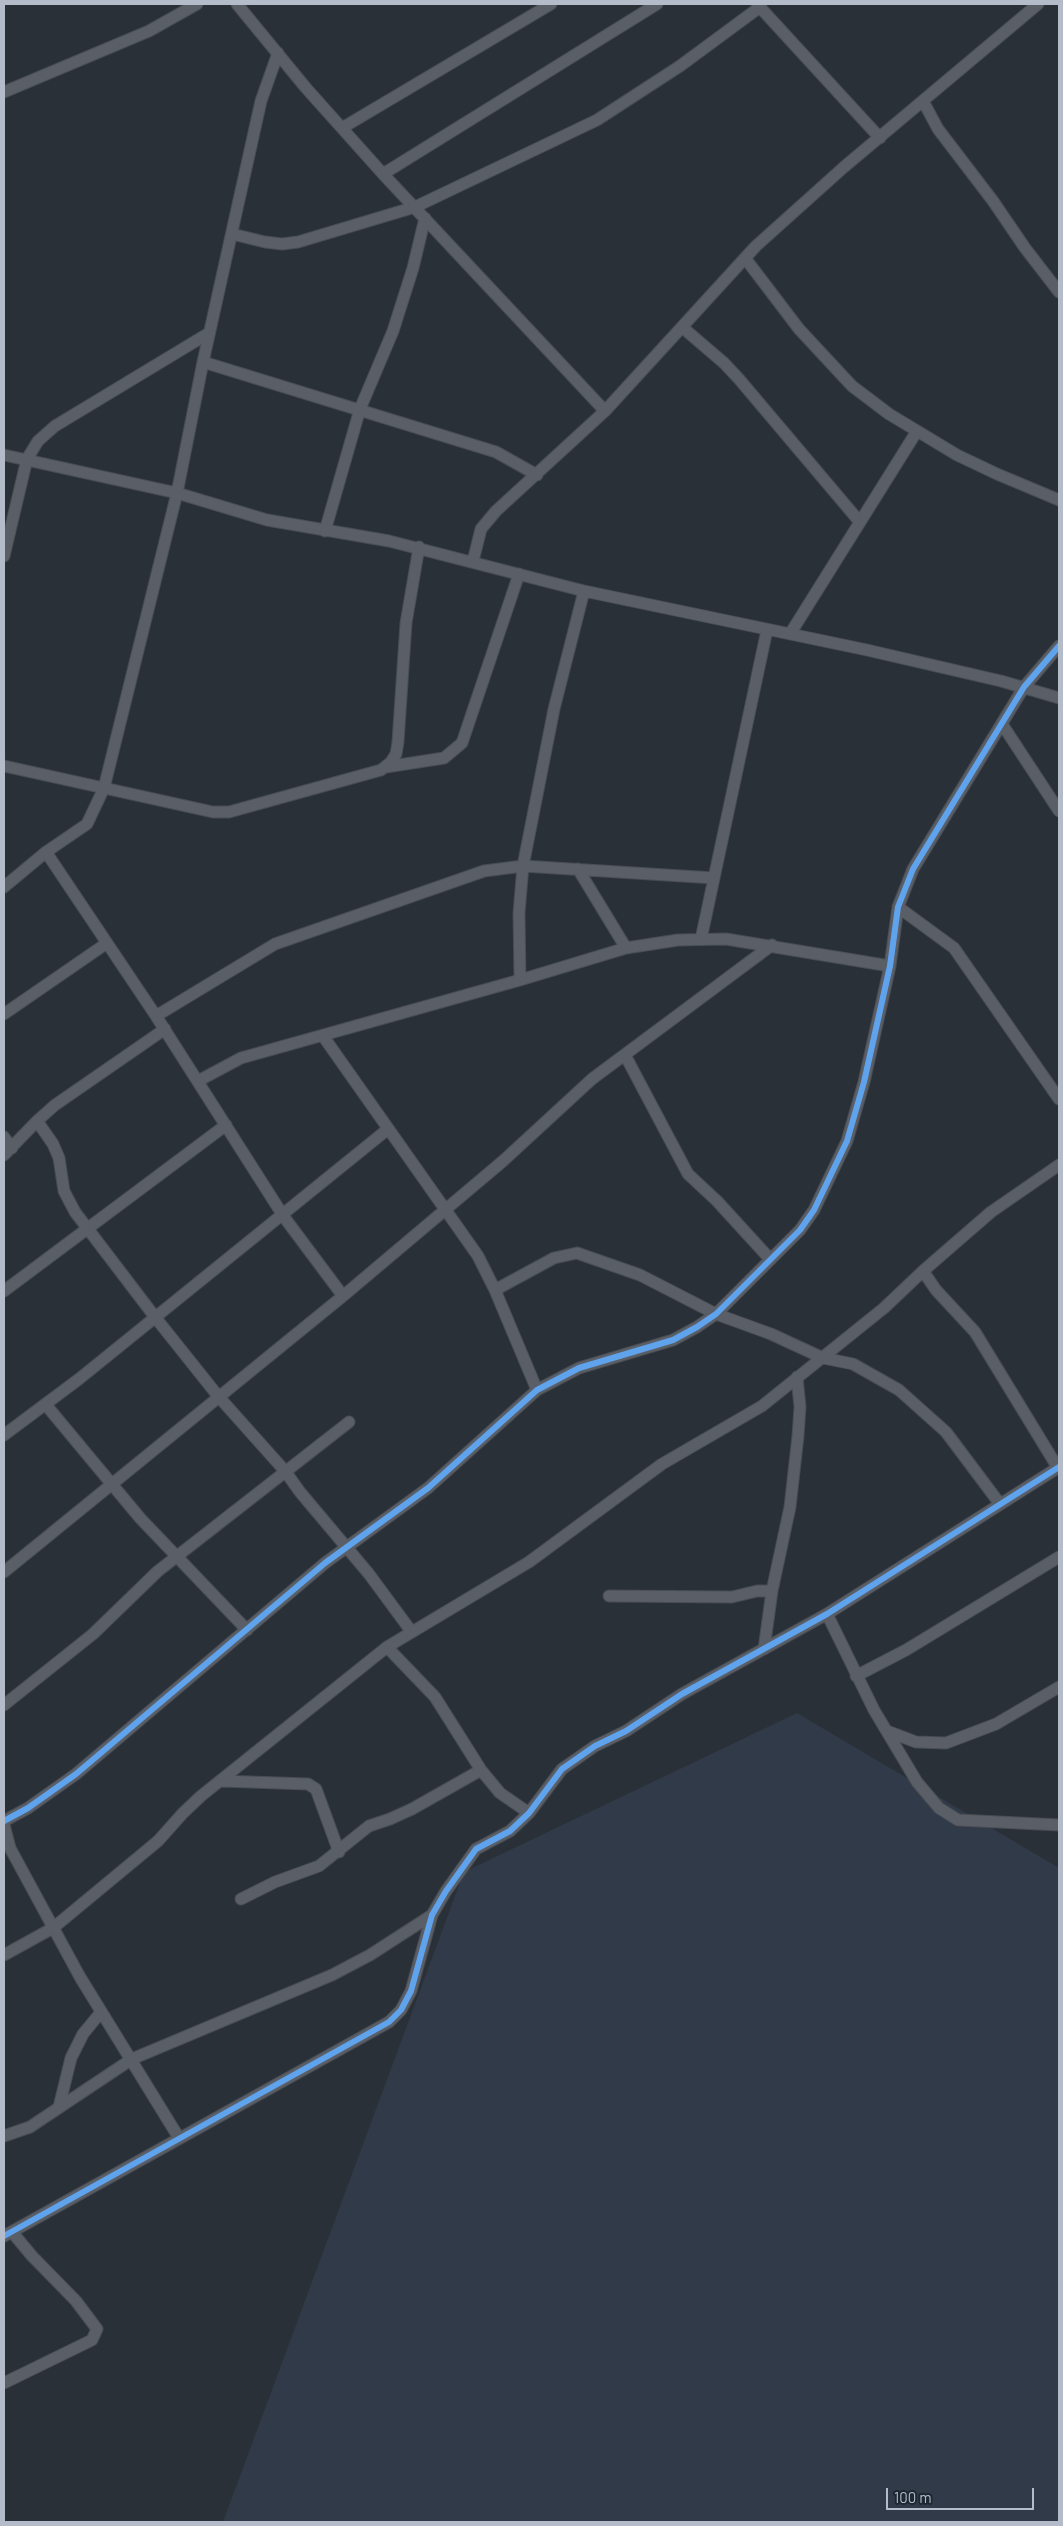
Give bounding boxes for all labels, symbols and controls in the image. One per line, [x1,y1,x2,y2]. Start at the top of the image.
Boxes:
scale bar [888,2478,1036,2510]
text: 100 m [894,2488,932,2506]

